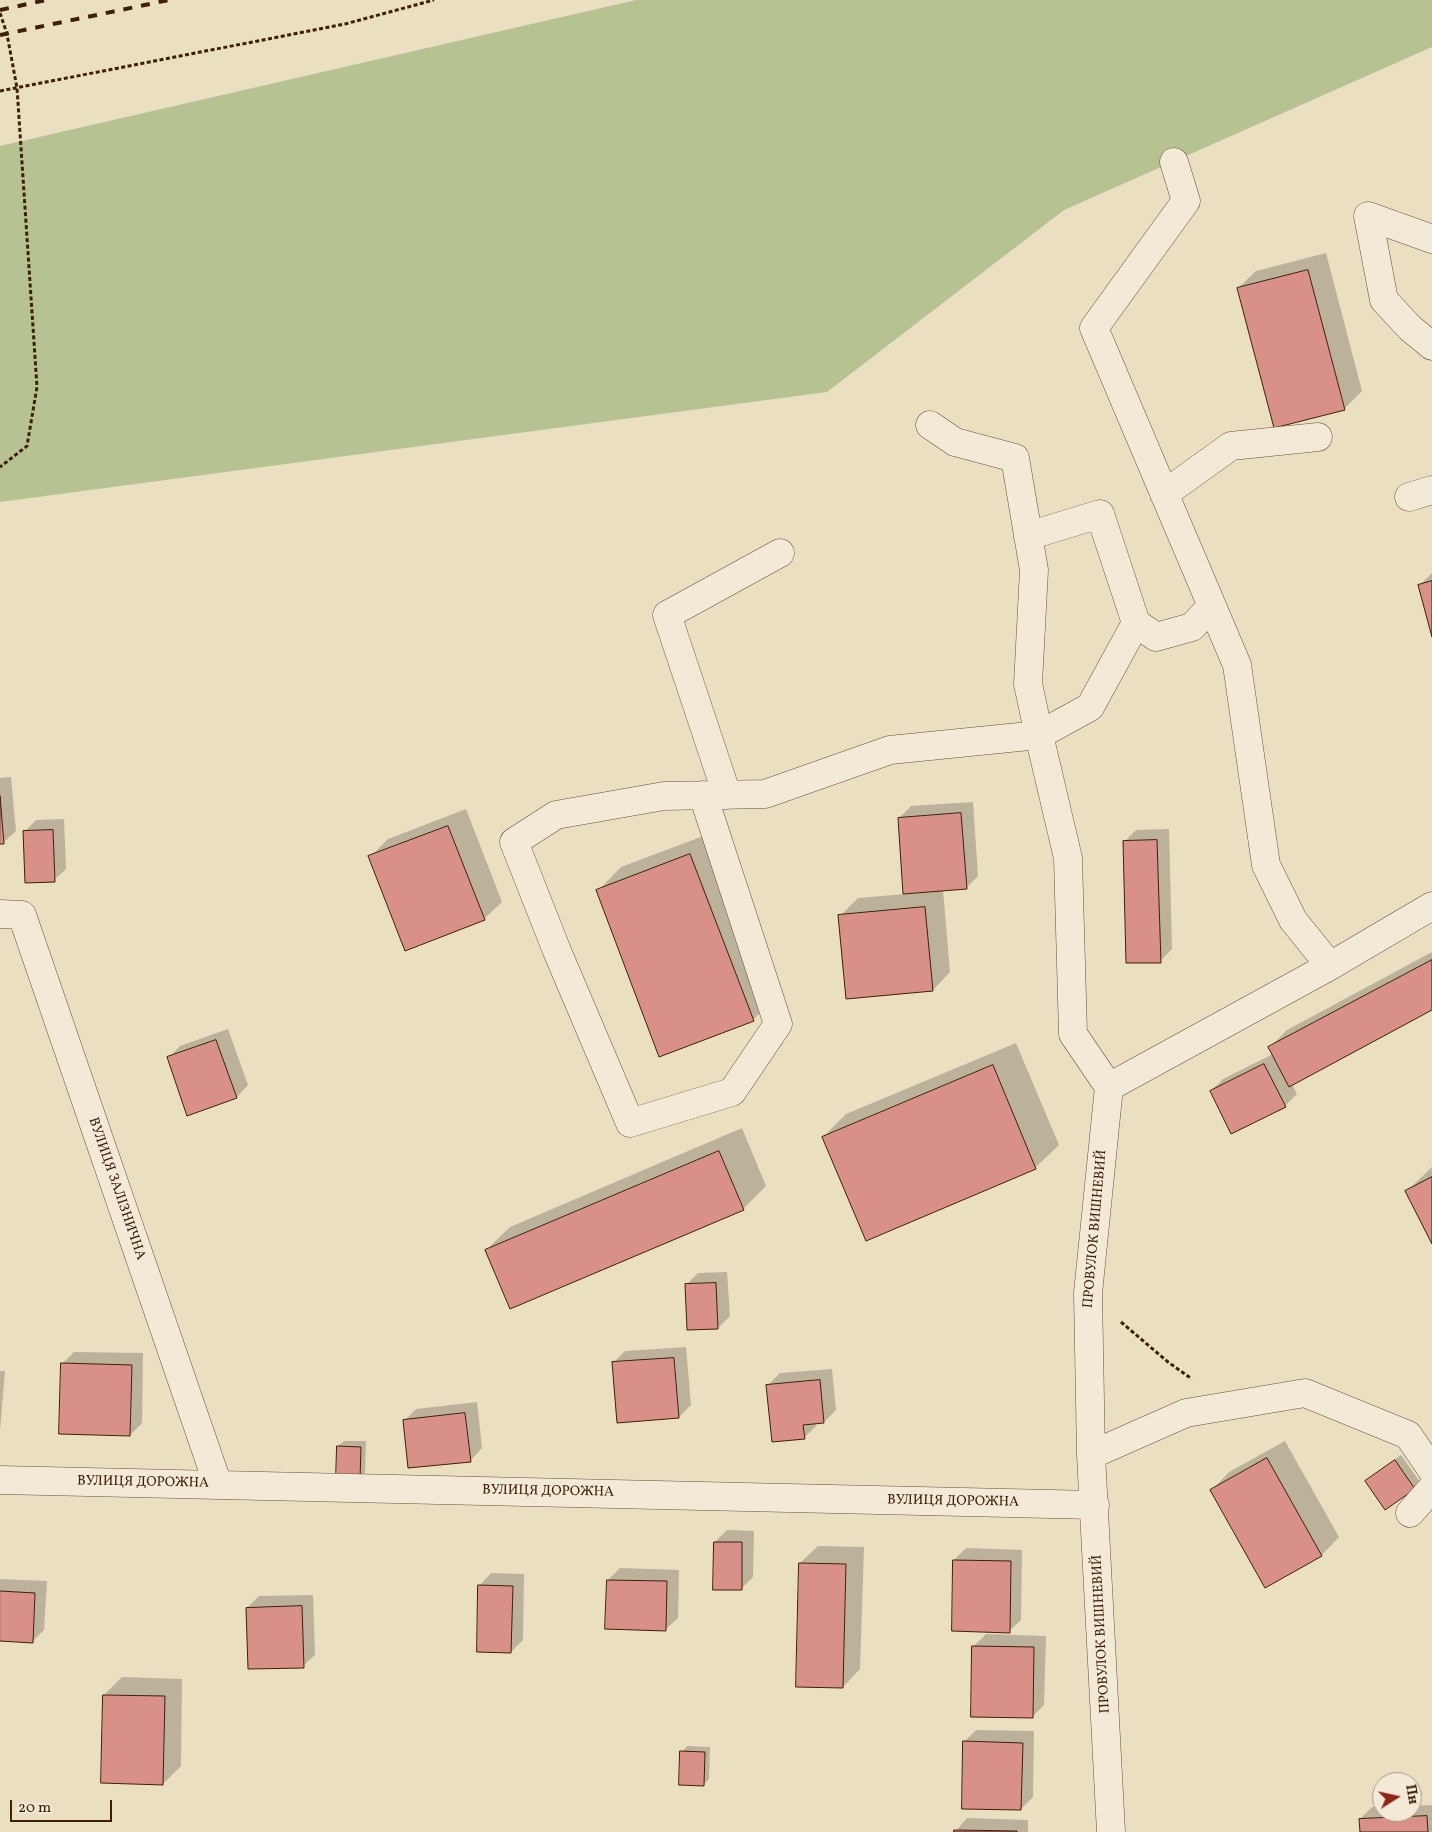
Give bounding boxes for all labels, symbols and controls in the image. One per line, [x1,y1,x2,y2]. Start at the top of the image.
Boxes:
street label: ВУЛИЦЯ ЗАЛІЗНИЧНА [84,1116,148,1262]
street label: ПРОВУЛОК ВИШНЕВИЙ [1081,1149,1111,1309]
street label: ВУЛИЦЯ ДОРОЖНА [77,1473,209,1493]
street label: ВУЛИЦЯ ДОРОЖНА [482,1482,614,1502]
street label: ВУЛИЦЯ ДОРОЖНА [887,1492,1019,1512]
street label: ПРОВУЛОК ВИШНЕВИЙ [1089,1554,1115,1714]
north arrow [1372,1772,1422,1822]
text: Пн [1400,1783,1422,1806]
scale bar [12,1790,115,1822]
text: 20 m [18,1798,51,1819]

